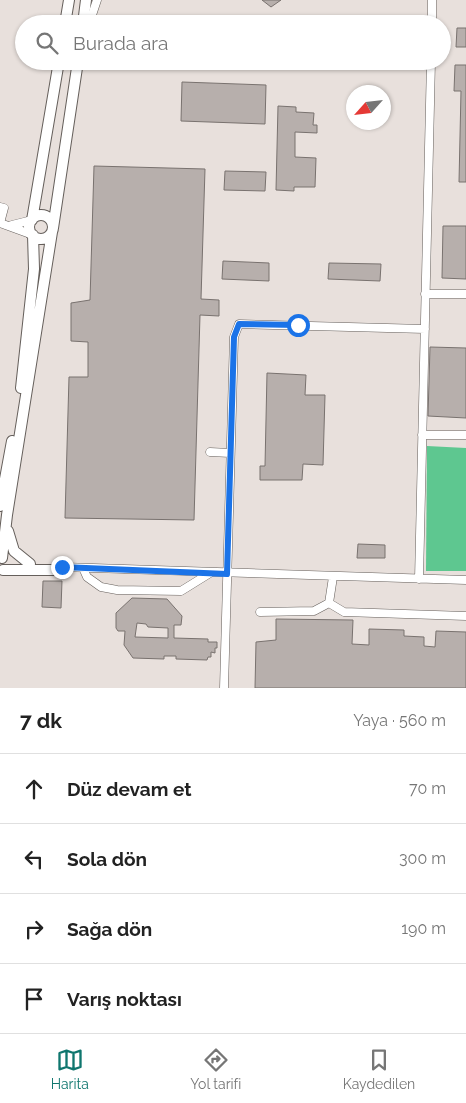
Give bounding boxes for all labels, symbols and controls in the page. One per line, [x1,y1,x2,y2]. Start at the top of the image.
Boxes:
search box [15,15,451,70]
icon: search [33,29,61,57]
text: Burada ara [73,32,168,54]
north arrow [346,85,391,130]
route start [287,314,310,337]
route end [51,556,74,579]
text: 7 dk [20,708,62,733]
text: Yaya · 560 m [353,711,446,730]
icon: ahead [20,775,48,803]
text: Düz devam et [67,778,192,800]
text: 70 m [409,779,446,798]
icon: left [20,845,48,873]
text: Sola dön [67,848,147,870]
text: 300 m [399,849,446,868]
icon: right [20,915,48,943]
text: Sağa dön [67,918,152,940]
text: 190 m [401,919,446,938]
icon: arrive [20,985,48,1013]
text: Varış noktası [67,988,182,1010]
tab: Harita [51,1046,89,1092]
tab: Yol tarifi [190,1046,241,1092]
tab: Kaydedilen [343,1046,415,1092]

